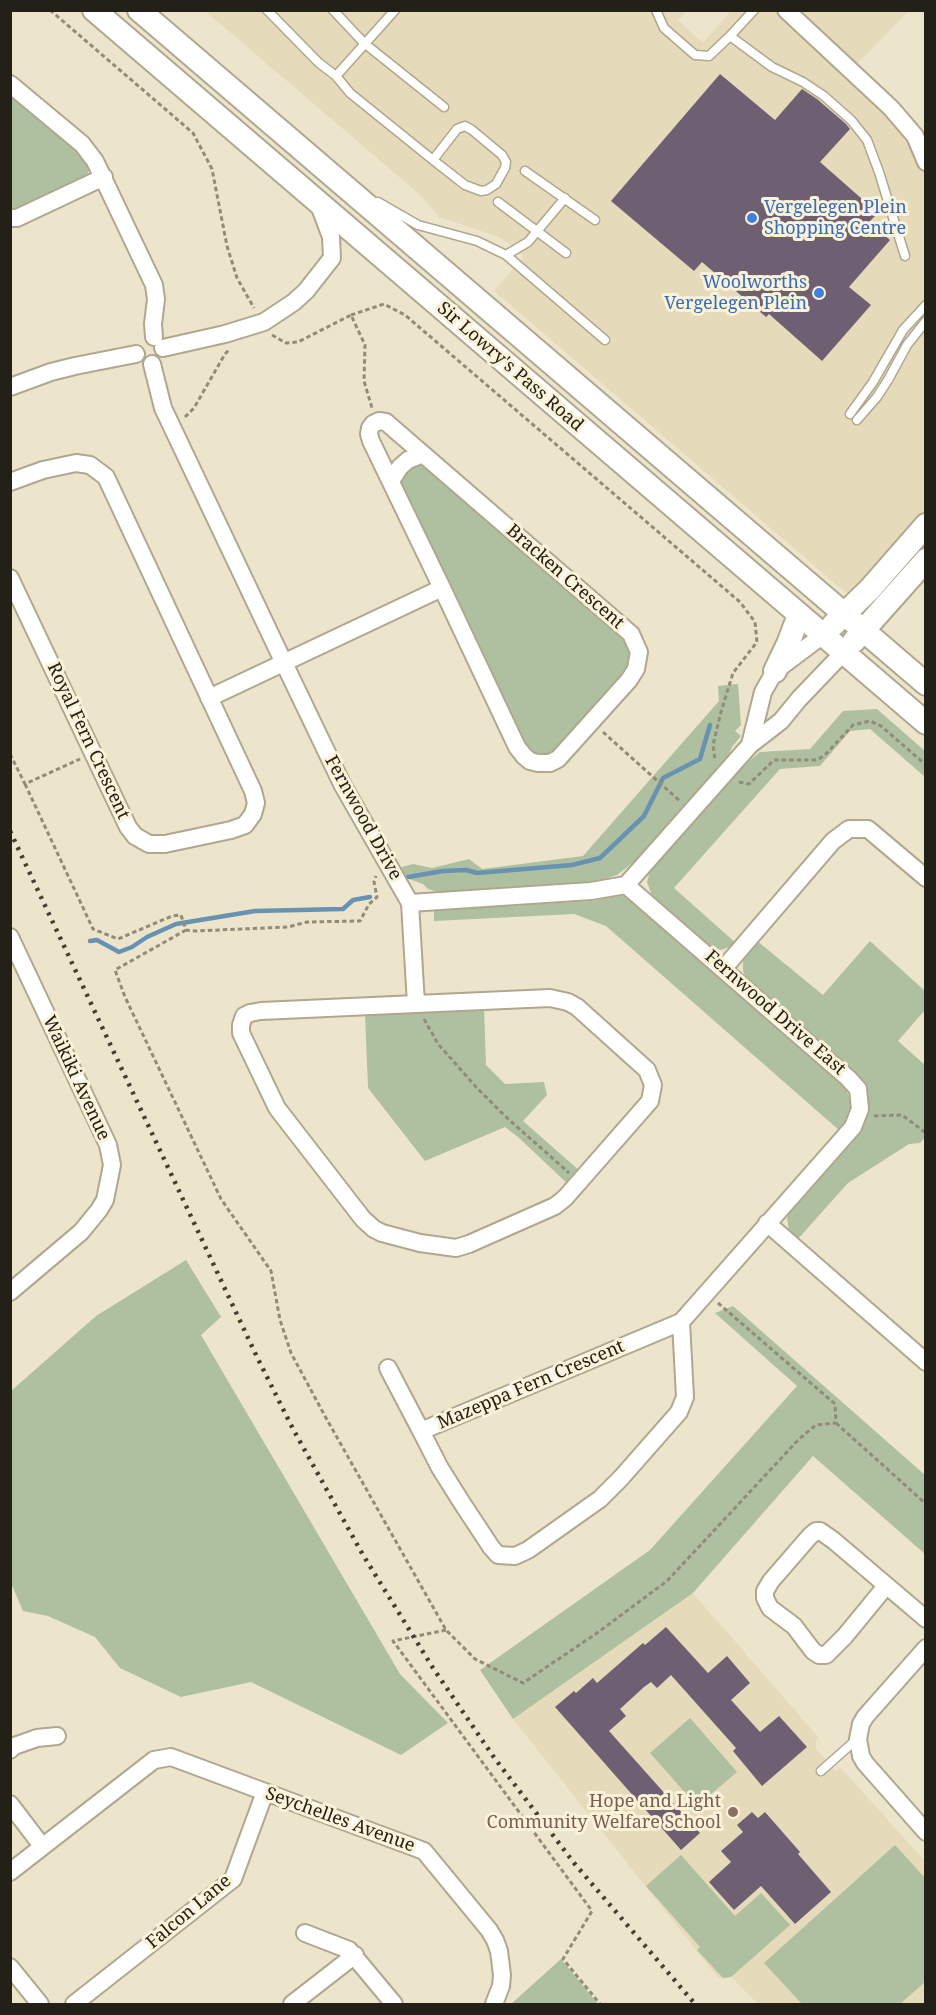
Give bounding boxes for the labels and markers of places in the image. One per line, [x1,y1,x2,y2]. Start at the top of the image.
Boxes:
place label: Vergelegen Plein Shopping Centre [764,197,907,240]
marker: Vergelegen Plein Shopping Centre [745,211,759,225]
place label: Woolworths Vergelegen Plein [664,272,807,314]
marker: Woolworths Vergelegen Plein [812,286,826,300]
place label: Hope and Light Community Welfare School [487,1791,721,1834]
marker: Hope and Light Community Welfare School [726,1805,740,1819]

